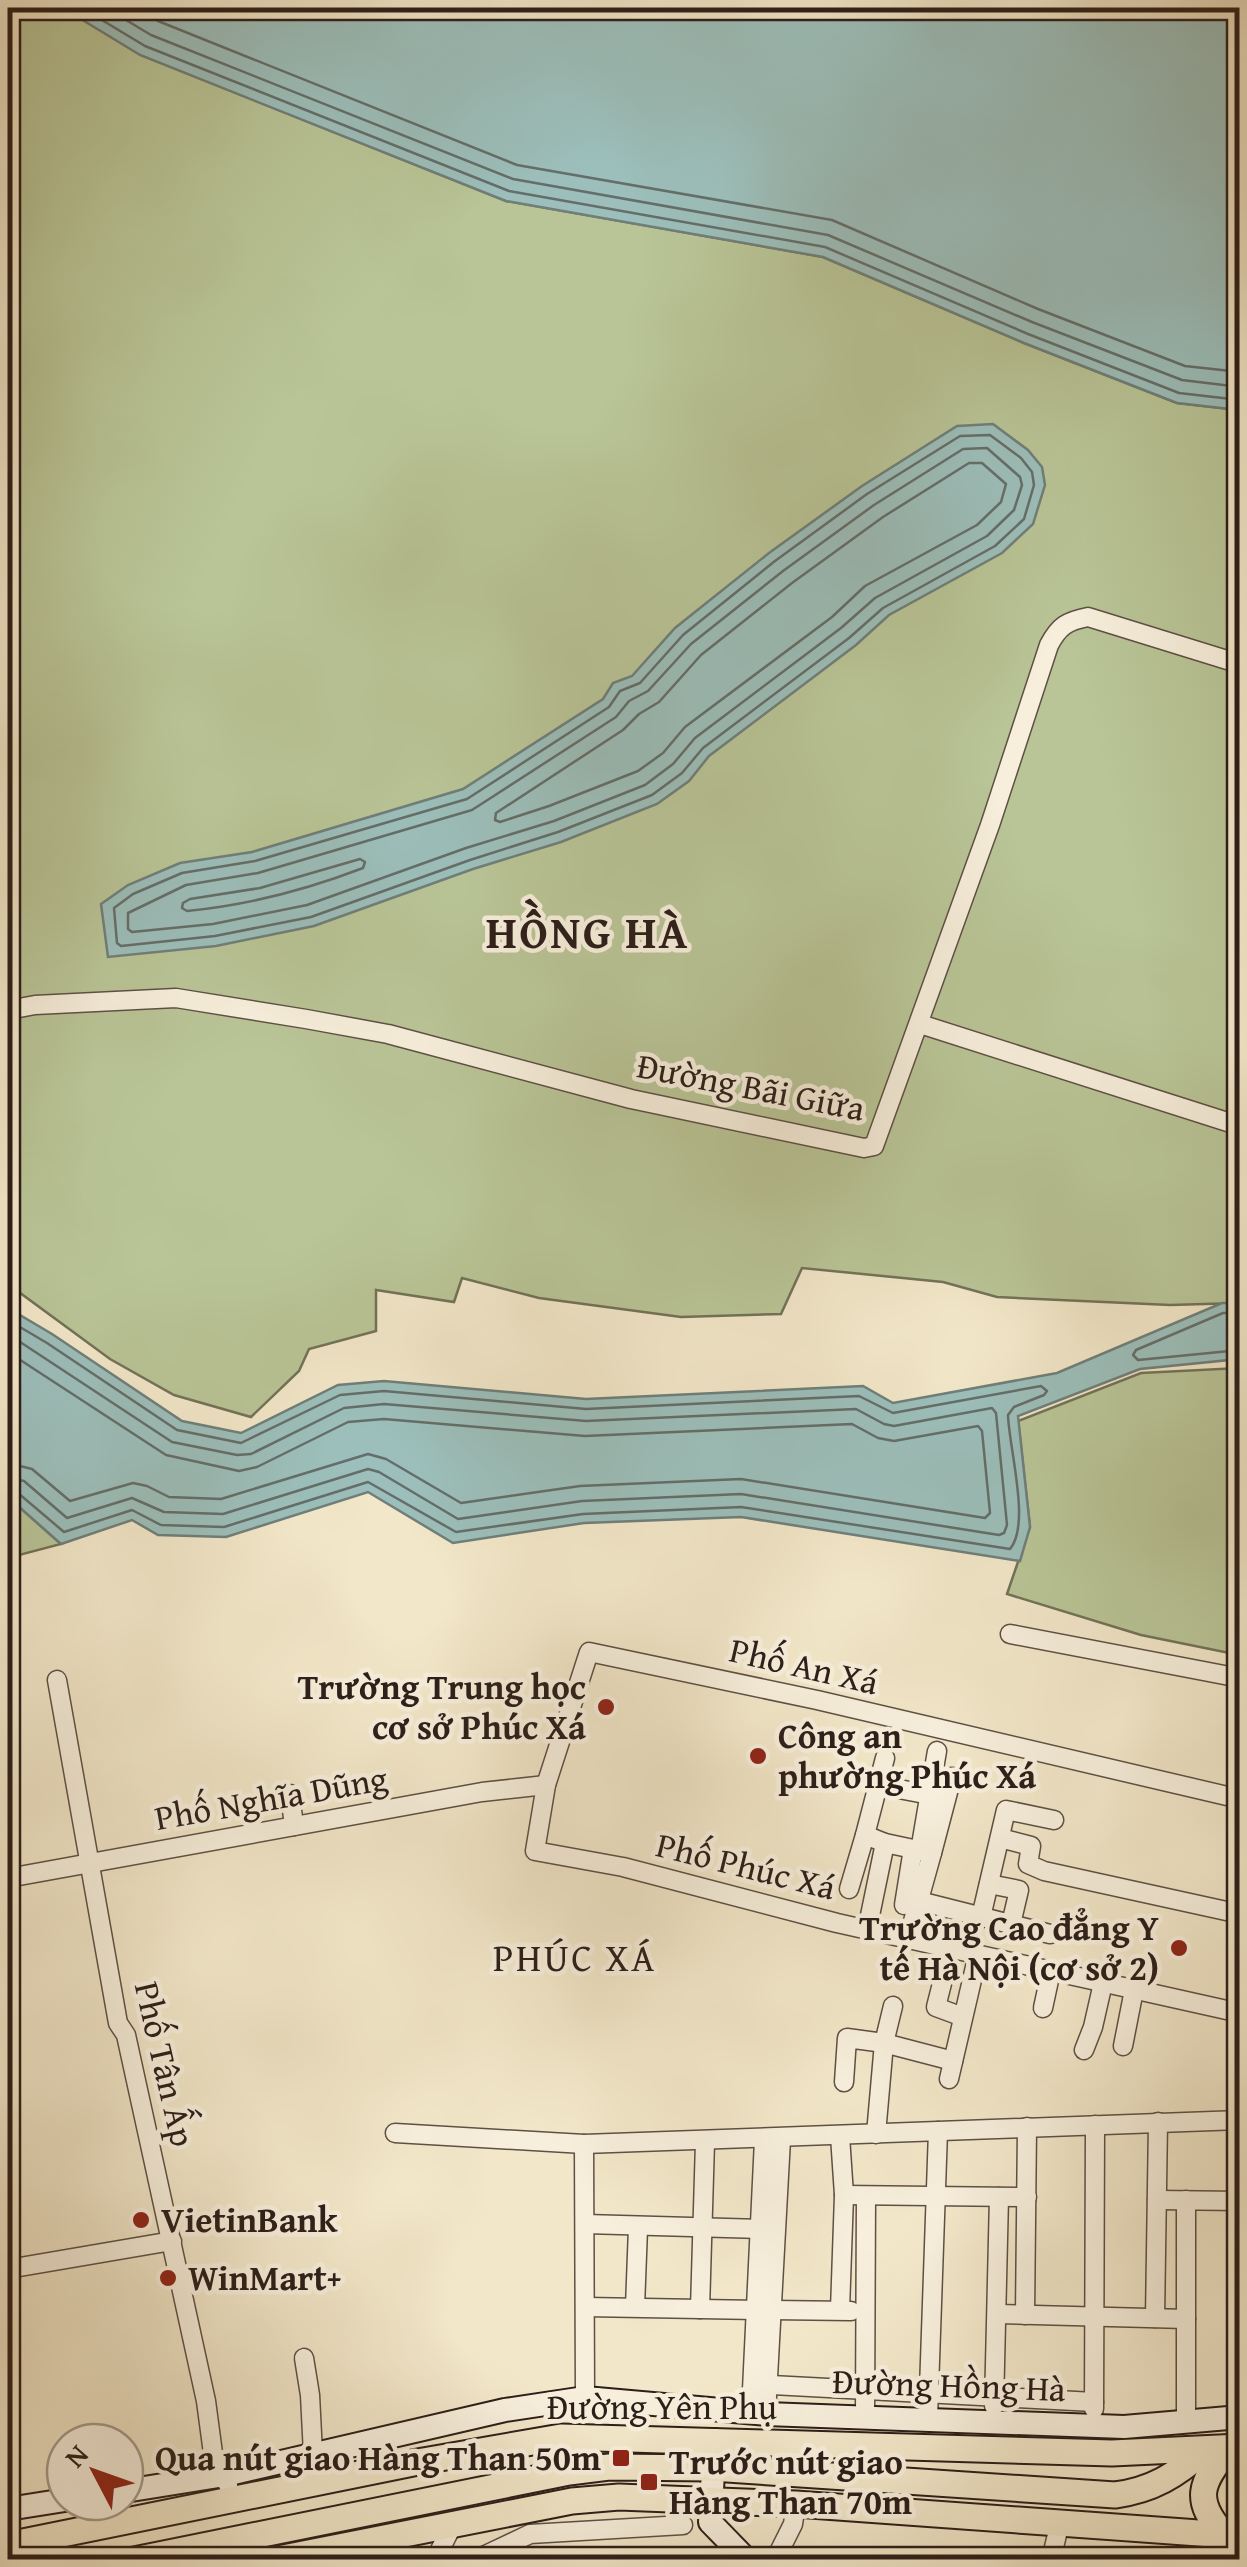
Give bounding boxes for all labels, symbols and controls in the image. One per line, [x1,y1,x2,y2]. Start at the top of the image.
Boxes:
district label: HỒNG HÀ [486,898,690,964]
street label: Đường Bãi Giữa [633,1039,870,1134]
street label: Phố An Xá [725,1624,884,1707]
place label: Trường Trung học cơ sở Phúc Xá [298,1661,586,1752]
marker: Trường Trung học cơ sở Phúc Xá [595,1696,617,1718]
place label: Công an phường Phúc Xá [778,1710,1036,1801]
marker: Công an phường Phúc Xá [747,1745,769,1767]
street label: Phố Nghĩa Dũng [151,1752,392,1843]
street label: Phố Phúc Xá [651,1819,841,1912]
place label: Trường Cao đẳng Y tế Hà Nội (cơ sở 2) [859,1902,1159,1993]
district label: PHÚC XÁ [493,1929,657,1985]
marker: Trường Cao đẳng Y tế Hà Nội (cơ sở 2) [1168,1937,1190,1959]
street label: Phố Tân Ấp [122,1976,209,2151]
place label: VietinBank [161,2194,339,2245]
marker: VietinBank [130,2209,152,2231]
place label: WinMart+ [188,2252,342,2303]
marker: WinMart+ [157,2267,179,2289]
street label: Đường Hồng Hà [832,2355,1067,2414]
street label: Đường Yên Phụ [547,2381,777,2432]
north arrow [45,2422,145,2522]
place label: Qua nút giao Hàng Than 50m [155,2432,601,2483]
text: N [54,2435,98,2476]
place label: Trước nút giao Hàng Than 70m [669,2436,912,2527]
marker: Qua nút giao Hàng Than 50m [610,2447,632,2469]
marker: Trước nút giao Hàng Than 70m [638,2471,660,2493]

